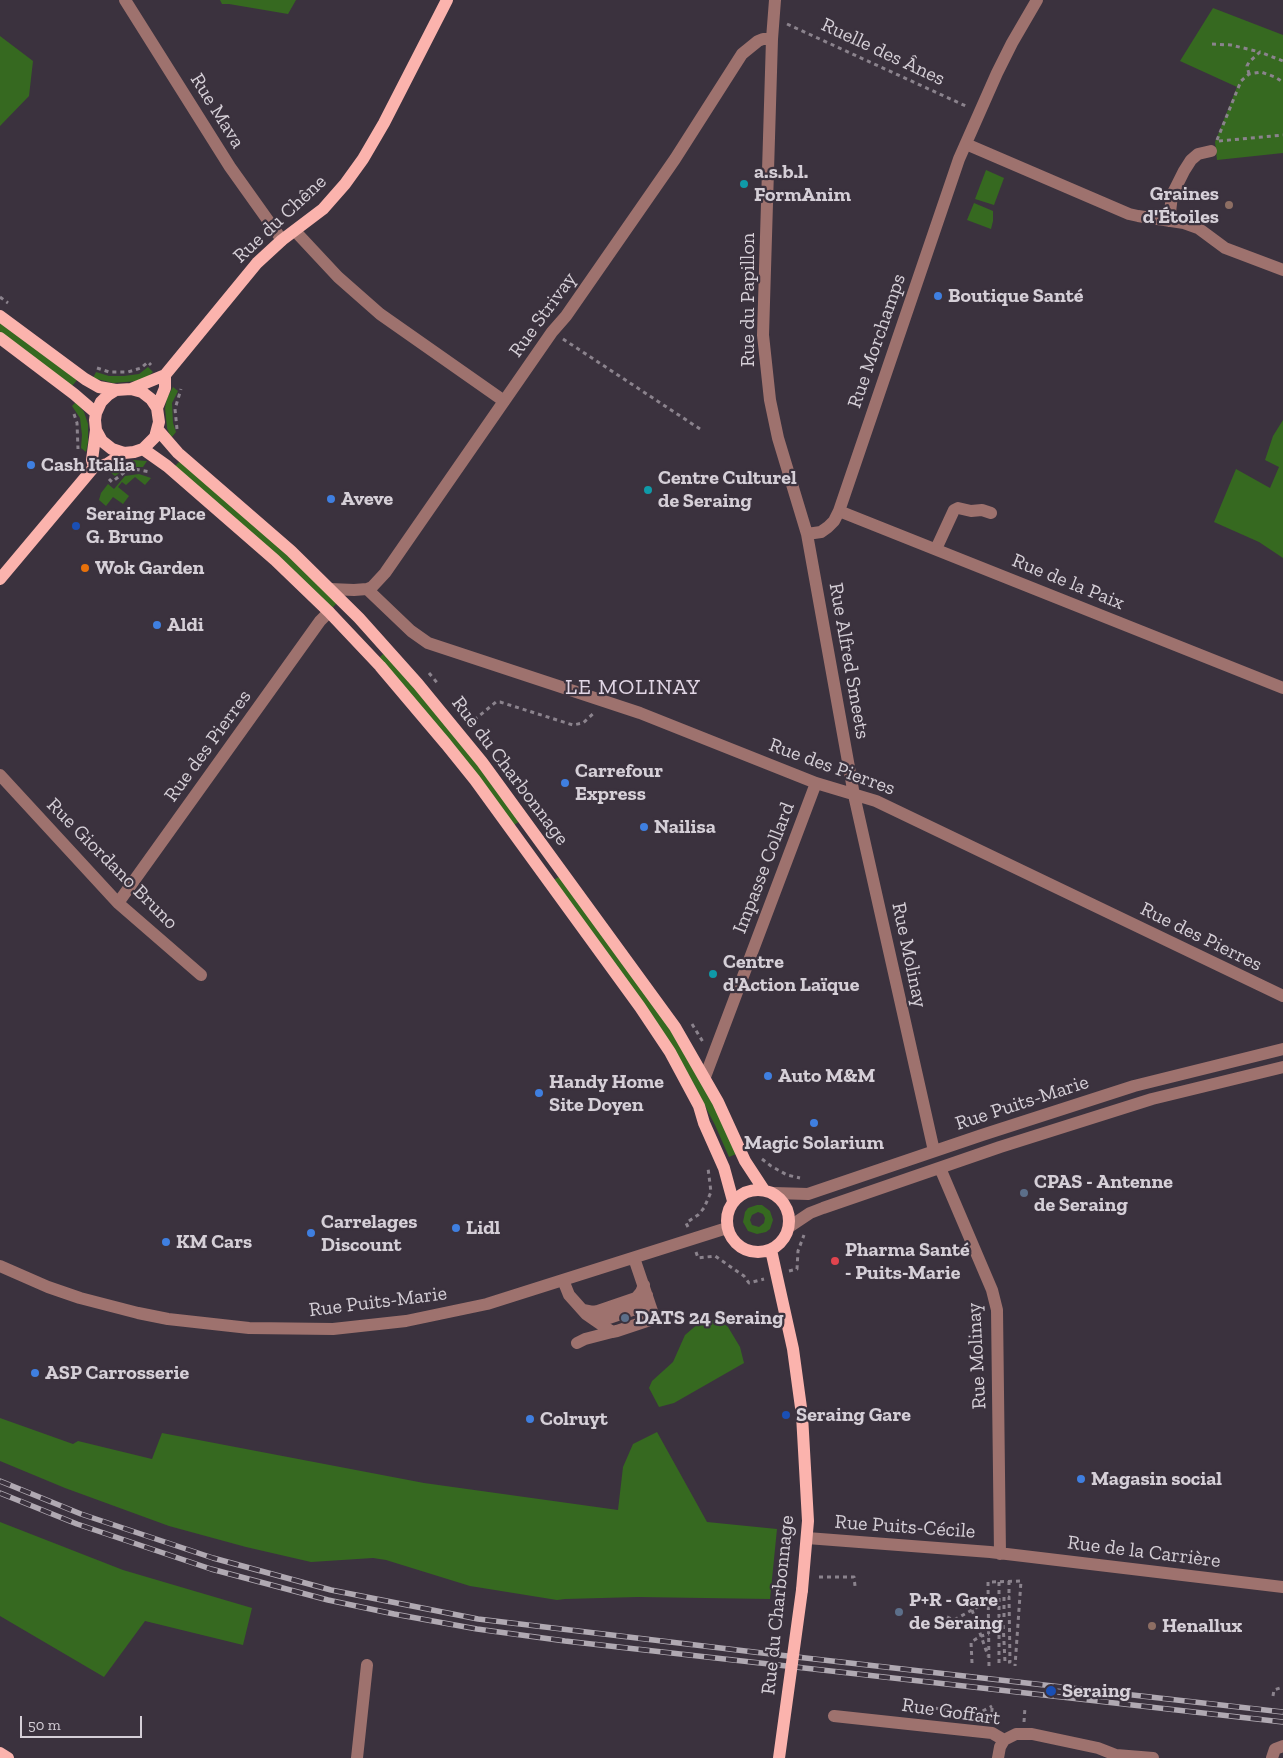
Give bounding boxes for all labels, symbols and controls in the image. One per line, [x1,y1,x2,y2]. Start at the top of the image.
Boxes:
street label: Ruelle des Ânes [817,13,949,91]
street label: Rue Mava [185,69,249,153]
place label: a.s.b.l. FormAnim [754,160,851,207]
street label: Rue du Chêne [228,170,332,268]
marker: a.s.b.l. FormAnim [738,178,750,190]
place label: Graines d'Étoiles [1143,182,1219,229]
marker: Graines d'Étoiles [1223,199,1235,211]
street label: Rue du Papillon [736,233,760,367]
street label: Rue Strivay [504,268,582,362]
street label: Rue Morchamps [843,271,911,411]
place label: Boutique Santé [948,284,1083,308]
marker: Boutique Santé [932,290,944,302]
place label: Cash Italia [41,453,135,477]
marker: Cash Italia [25,459,37,471]
place label: Centre Culturel de Seraing [658,466,797,513]
marker: Centre Culturel de Seraing [642,484,654,496]
place label: Aveve [341,487,393,511]
marker: Aveve [325,493,337,505]
place label: Seraing Place G. Bruno [86,502,206,549]
marker: Seraing Place G. Bruno [70,520,82,532]
street label: Rue de la Paix [1008,549,1128,615]
place label: Wok Garden [95,556,204,580]
marker: Wok Garden [79,562,91,574]
street label: Rue Alfred Smeets [823,581,875,741]
place label: Aldi [167,613,204,637]
marker: Aldi [151,619,163,631]
district label: LE MOLINAY [564,675,702,701]
street label: Rue des Pierres [159,685,257,807]
street label: Rue du Charbonnage [446,692,574,850]
street label: Rue des Pierres [766,733,898,801]
place label: Carrefour Express [575,759,663,806]
marker: Carrefour Express [559,777,571,789]
street label: Rue Giordano Bruno [41,793,183,935]
street label: Impasse Collard [728,799,800,937]
place label: Nailisa [654,815,716,839]
marker: Nailisa [638,821,650,833]
street label: Rue des Pierres [1136,897,1266,977]
street label: Rue Molinay [886,900,932,1010]
place label: Centre d'Action Laïque [723,950,859,997]
marker: Centre d'Action Laïque [707,968,719,980]
place label: Auto M&M [778,1064,875,1088]
place label: Handy Home Site Doyen [549,1070,664,1117]
marker: Auto M&M [762,1070,774,1082]
street label: Rue Puits-Marie [952,1070,1092,1136]
marker: Handy Home Site Doyen [533,1087,545,1099]
marker: Magic Solarium [808,1117,820,1129]
place label: Magic Solarium [744,1131,884,1155]
place label: CPAS - Antenne de Seraing [1034,1170,1173,1217]
marker: CPAS - Antenne de Seraing [1018,1187,1030,1199]
place label: Carrelages Discount [321,1210,417,1257]
place label: Lidl [466,1216,500,1240]
marker: Lidl [450,1222,462,1234]
marker: Carrelages Discount [305,1227,317,1239]
place label: KM Cars [176,1230,252,1254]
marker: KM Cars [160,1236,172,1248]
place label: Pharma Santé - Puits-Marie [845,1238,970,1285]
marker: Pharma Santé - Puits-Marie [829,1255,841,1267]
street label: Rue Puits-Marie [308,1282,448,1322]
street label: Rue Molinay [962,1302,992,1410]
place label: DATS 24 Seraing [635,1306,783,1330]
marker: DATS 24 Seraing [619,1312,631,1324]
place label: ASP Carrosserie [45,1361,189,1385]
marker: ASP Carrosserie [29,1367,41,1379]
place label: Seraing Gare [796,1403,911,1427]
place label: Colruyt [540,1407,608,1431]
marker: Seraing Gare [780,1409,792,1421]
marker: Colruyt [524,1413,536,1425]
place label: Magasin social [1091,1467,1222,1491]
marker: Magasin social [1075,1473,1087,1485]
street label: Rue Puits-Cécile [834,1510,976,1544]
street label: Rue du Charbonnage [757,1514,799,1696]
street label: Rue de la Carrière [1066,1531,1222,1573]
place label: P+R - Gare de Seraing [909,1588,1003,1635]
marker: P+R - Gare de Seraing [893,1606,905,1618]
place label: Henallux [1162,1614,1242,1638]
marker: Henallux [1146,1620,1158,1632]
place label: Seraing [1062,1679,1131,1703]
marker: Seraing [1044,1684,1058,1698]
street label: Rue Goffart [900,1693,1002,1731]
scale bar [22,1706,145,1738]
text: 50 m [28,1716,61,1734]

